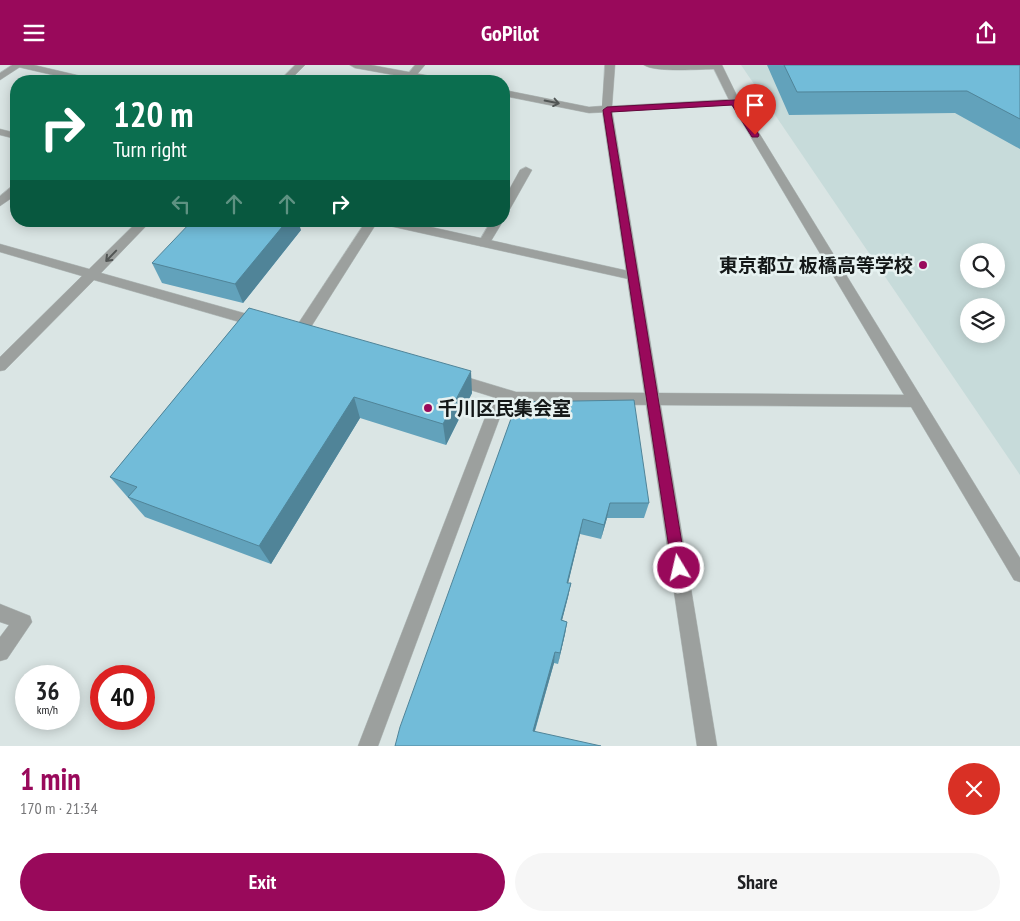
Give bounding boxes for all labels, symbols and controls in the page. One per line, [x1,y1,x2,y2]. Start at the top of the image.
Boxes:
icon: menu [20,19,48,47]
text: GoPilot [481,19,539,47]
icon: share [972,19,1000,47]
pin [734,84,776,135]
text: 120 m [113,91,194,137]
icon: arrive [741,91,769,119]
icon: right [30,95,95,160]
one-way arrow [543,98,559,108]
text: Turn right [113,135,187,163]
icon: left [167,190,195,218]
icon: ahead [220,190,248,218]
icon: ahead [273,190,301,218]
icon: right [326,190,354,218]
map controls [960,243,1005,343]
button: search [960,243,1005,288]
one-way arrow [105,250,117,262]
place label: 東京都立 板橋高等学校 [719,253,913,277]
marker: 東京都立 板橋高等学校 [917,259,929,271]
button: layers [960,298,1005,343]
place label: 千川区民集会室 [438,396,571,420]
marker: 千川区民集会室 [422,402,434,414]
position arrow [652,541,704,593]
speed limit sign: 40 [90,665,155,730]
text: 36 [36,675,59,707]
text: km/h [37,702,58,717]
text: 1 min [20,759,81,798]
button: close [948,763,1000,815]
text: 170 m · 21:34 [20,798,98,818]
button: Exit [20,853,505,911]
button: Share [515,853,1000,911]

